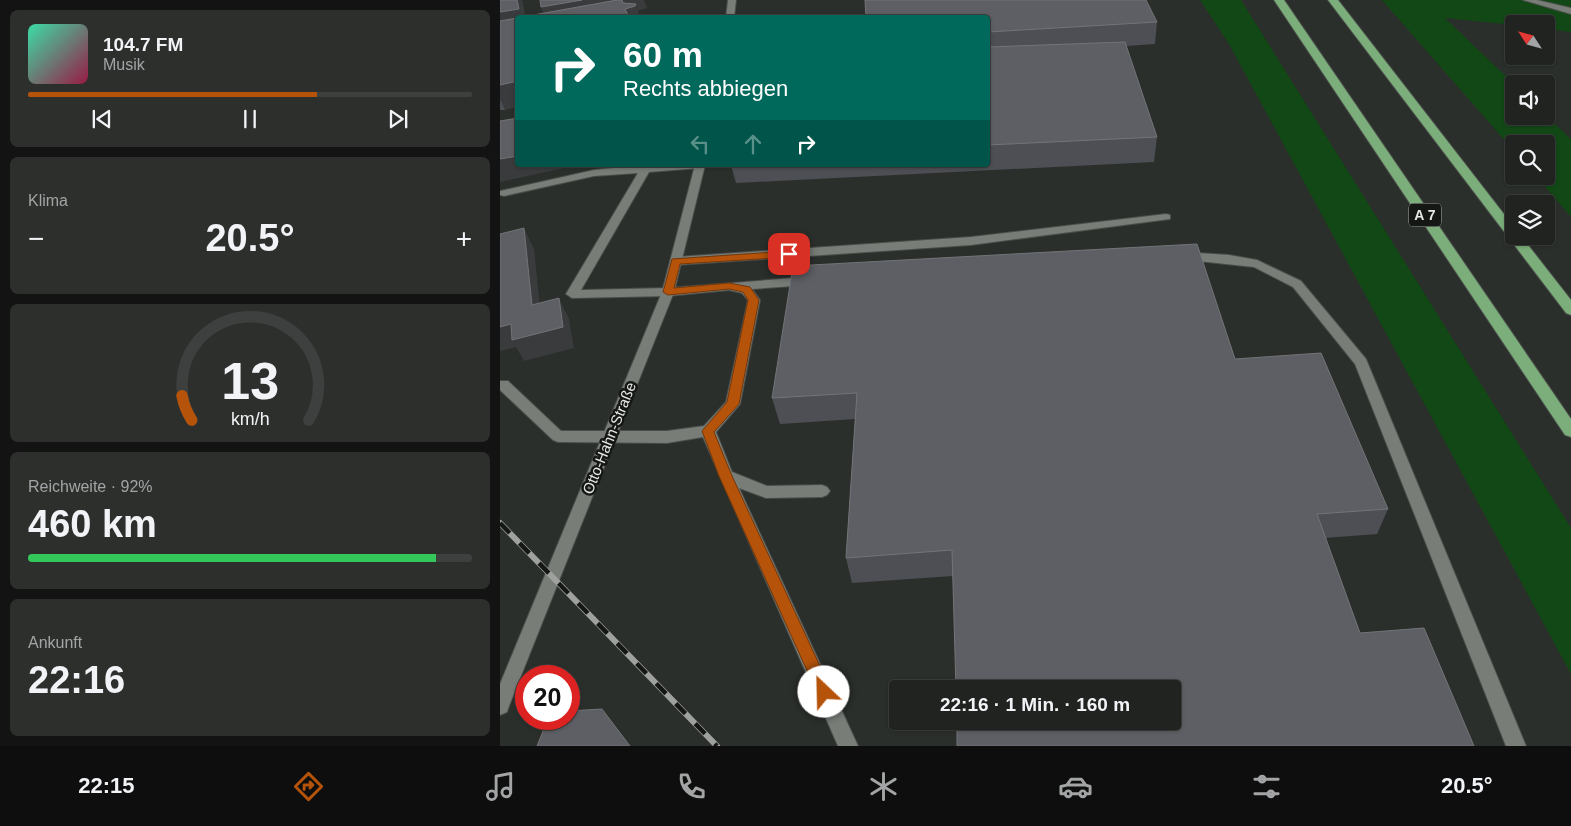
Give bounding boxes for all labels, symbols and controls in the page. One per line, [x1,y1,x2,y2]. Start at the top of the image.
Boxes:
north arrow [1505,15,1555,65]
map controls [1505,15,1555,245]
text: 104.7 FM [103,34,183,55]
icon: right [540,35,605,100]
text: 60 m [623,35,703,74]
text: Musik [103,56,145,73]
button: sound [1505,75,1555,125]
text: Rechts abbiegen [623,76,788,101]
icon: previous [88,105,116,133]
icon: pause [236,105,264,133]
icon: next [384,105,412,133]
icon: left [686,130,714,158]
icon: ahead [739,130,767,158]
icon: right [792,130,820,158]
button: search [1505,135,1555,185]
text: Klima [28,192,68,209]
button: layers [1505,195,1555,245]
road number: A 7 [1409,204,1441,226]
text: 20.5° [205,217,295,259]
text: − [28,223,44,254]
text: + [456,223,472,254]
pin [768,233,810,275]
icon: arrive [775,240,803,268]
text: 13 [221,352,279,410]
street label: Otto-Hahn-Straße [579,380,639,496]
text: km/h [231,409,269,429]
text: Reichweite · 92% [28,478,153,495]
text: 460 km [28,503,157,545]
text: Ankunft [28,634,82,651]
text: 22:16 [28,659,125,701]
speed limit sign: 20 [515,665,580,730]
position arrow [797,665,849,717]
text: 22:16 · 1 Min. · 160 m [940,694,1130,715]
icon: directions [291,769,326,804]
icon: music [483,769,518,804]
icon: phone [674,769,709,804]
icon: climate [866,769,901,804]
icon: car [1058,769,1093,804]
icon: filters [1249,769,1284,804]
text: 22:15 [78,773,135,798]
text: 20.5° [1441,773,1493,798]

